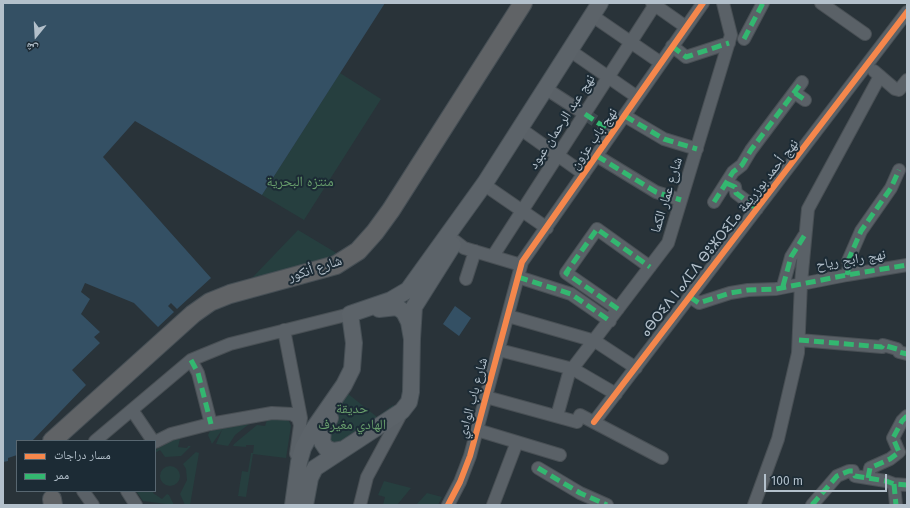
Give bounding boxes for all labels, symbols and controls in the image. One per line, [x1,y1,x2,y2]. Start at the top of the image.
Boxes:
north arrow [16,16,56,56]
text: ش [25,40,40,56]
street label: نهج عبد الرحمان عبود [525,72,599,172]
street label: نهج باب عزون [567,105,621,173]
street label: ⴰⴱⵔⵉⴷ ⵏ ⴰⵃⵎⴷ ⴱⵓⵣⵔⵉⵎⴰ نهج أحمد بوزريمة [638,136,802,340]
street label: شارع عمار الكما [648,155,686,235]
park label: منتزه البحرية [266,174,334,190]
street label: نهج رابح رياح [815,246,887,274]
street label: شارع أنكور [286,252,344,286]
street label: شارع باب الوادي [454,356,492,440]
park label: حديقة الهادي مغيرف [318,401,386,434]
legend [16,440,156,492]
text: مسار دراجات [54,448,111,462]
scale bar [766,466,889,492]
text: ممر [54,468,69,482]
text: 100 m [771,474,803,488]

